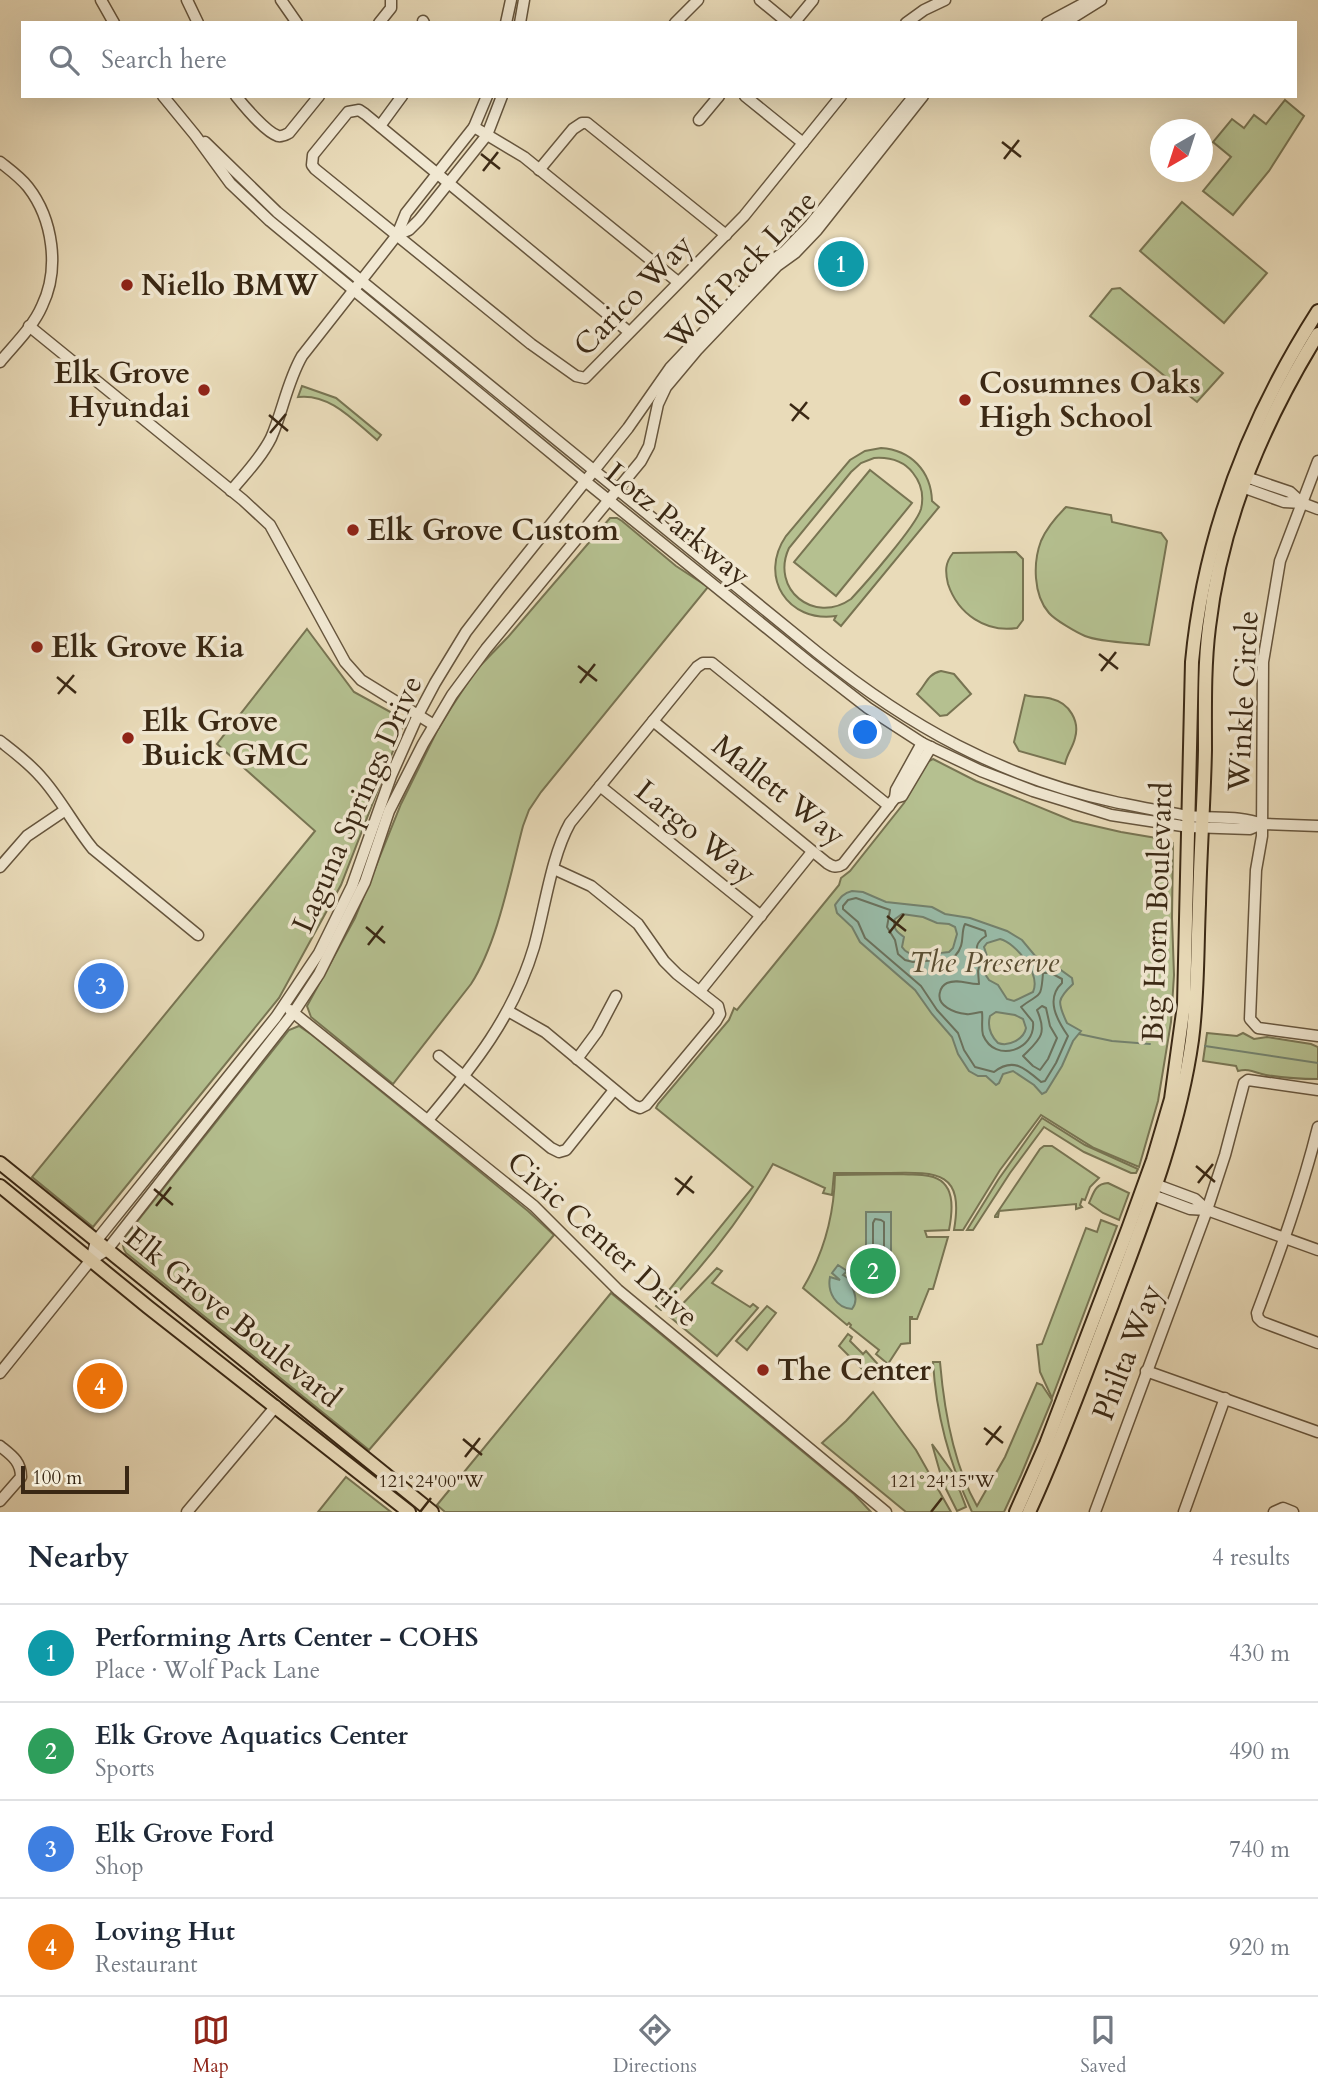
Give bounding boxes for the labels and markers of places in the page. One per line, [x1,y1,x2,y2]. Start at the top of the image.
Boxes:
pin: 1 [818,238,864,290]
place label: Niello BMW [141,265,319,306]
marker: Niello BMW [119,277,135,293]
place label: Elk Grove Hyundai [54,353,190,428]
place label: Cosumnes Oaks High School [979,363,1201,438]
marker: Elk Grove Hyundai [196,382,212,398]
marker: Cosumnes Oaks High School [957,392,973,408]
place label: Elk Grove Custom [367,510,619,551]
marker: Elk Grove Custom [345,522,361,538]
place label: Elk Grove Kia [51,627,244,668]
marker: Elk Grove Kia [29,639,45,655]
place label: Elk Grove Buick GMC [142,701,309,776]
marker: Elk Grove Buick GMC [120,730,136,746]
pin: 3 [78,960,124,1012]
pin: 2 [850,1245,896,1297]
place label: The Center [777,1350,932,1391]
pin: 4 [77,1360,123,1412]
marker: The Center [755,1362,771,1378]

